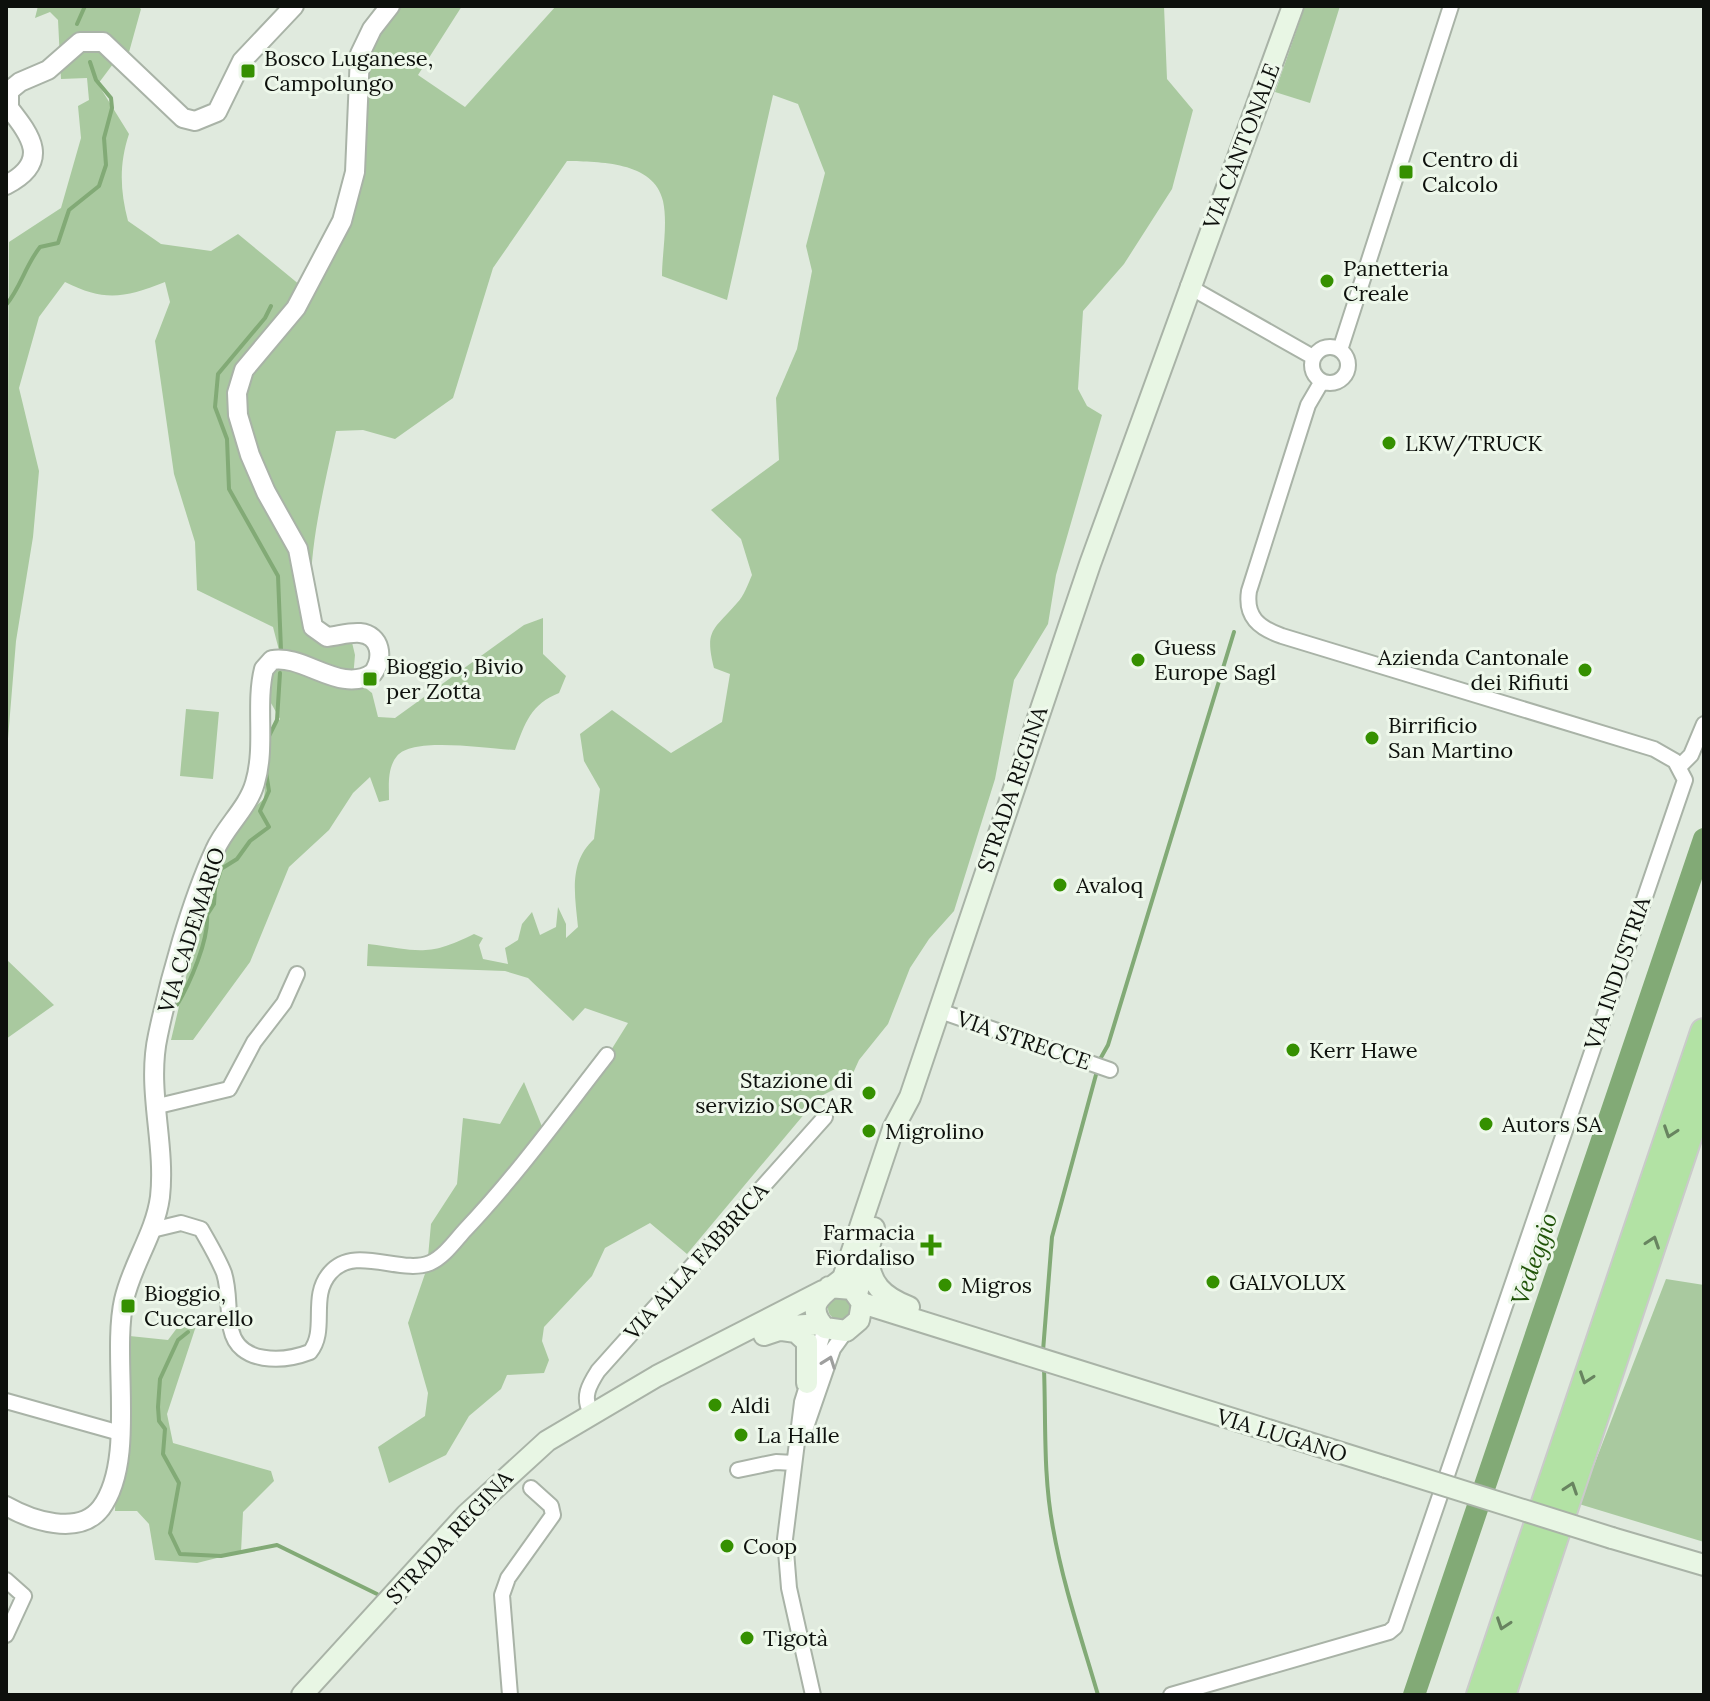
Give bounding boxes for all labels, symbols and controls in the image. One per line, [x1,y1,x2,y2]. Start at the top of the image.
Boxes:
place label: Bosco Luganese, Campolungo [264,44,433,97]
street label: VIA CANTONALE [1196,59,1285,234]
marker: Bosco Luganese, Campolungo [239,62,257,80]
place label: Centro di Calcolo [1422,145,1518,198]
marker: Centro di Calcolo [1397,163,1415,181]
place label: Panetteria Creale [1343,254,1449,307]
marker: Panetteria Creale [1318,272,1336,290]
place label: LKW/TRUCK [1405,429,1543,457]
marker: LKW/TRUCK [1380,434,1398,452]
place label: Guess Europe Sagl [1154,633,1276,686]
place label: Azienda Cantonale dei Rifiuti [1377,643,1569,696]
marker: Guess Europe Sagl [1129,651,1147,669]
place label: Bioggio, Bivio per Zotta [386,652,524,705]
marker: Azienda Cantonale dei Rifiuti [1576,661,1594,679]
marker: Bioggio, Bivio per Zotta [361,670,379,688]
street label: STRADA REGINA [971,702,1054,875]
place label: Birrificio San Martino [1388,711,1513,764]
marker: Birrificio San Martino [1363,729,1381,747]
street label: VIA CADEMARIO [151,844,231,1017]
place label: Avaloq [1075,871,1143,899]
marker: Avaloq [1051,876,1069,894]
street label: VIA INDUSTRIA [1577,892,1657,1054]
street label: VIA STRECCE [952,1004,1095,1076]
place label: Kerr Hawe [1309,1036,1418,1064]
marker: Kerr Hawe [1284,1041,1302,1059]
place label: Stazione di servizio SOCAR [695,1066,853,1119]
marker: Stazione di servizio SOCAR [860,1084,878,1102]
place label: Autors SA [1501,1110,1603,1138]
marker: Autors SA [1477,1115,1495,1133]
place label: Migrolino [885,1117,984,1145]
marker: Migrolino [860,1122,878,1140]
one-way arrow [1663,1124,1679,1138]
street label: VIA ALLA FABBRICA [617,1176,775,1346]
water label: Vedeggio [1504,1209,1564,1309]
place label: Farmacia Fiordaliso [815,1218,915,1271]
one-way arrow [1644,1235,1660,1249]
marker: Farmacia Fiordaliso [922,1236,940,1254]
place label: GALVOLUX [1229,1268,1346,1296]
place label: Migros [961,1271,1032,1299]
marker: GALVOLUX [1204,1273,1222,1291]
marker: Migros [936,1276,954,1294]
place label: Bioggio, Cuccarello [144,1279,253,1332]
marker: Bioggio, Cuccarello [119,1297,137,1315]
one-way arrow [819,1356,835,1370]
one-way arrow [1580,1370,1596,1384]
place label: Aldi [730,1391,770,1419]
marker: Aldi [706,1396,724,1414]
street label: VIA LUGANO [1213,1402,1351,1468]
place label: La Halle [757,1421,840,1449]
marker: La Halle [732,1426,750,1444]
street label: STRADA REGINA [380,1463,519,1610]
one-way arrow [1561,1482,1577,1496]
place label: Coop [743,1532,797,1560]
marker: Coop [718,1537,736,1555]
one-way arrow [1497,1617,1513,1631]
place label: Tigotà [763,1624,828,1652]
marker: Tigotà [738,1629,756,1647]

